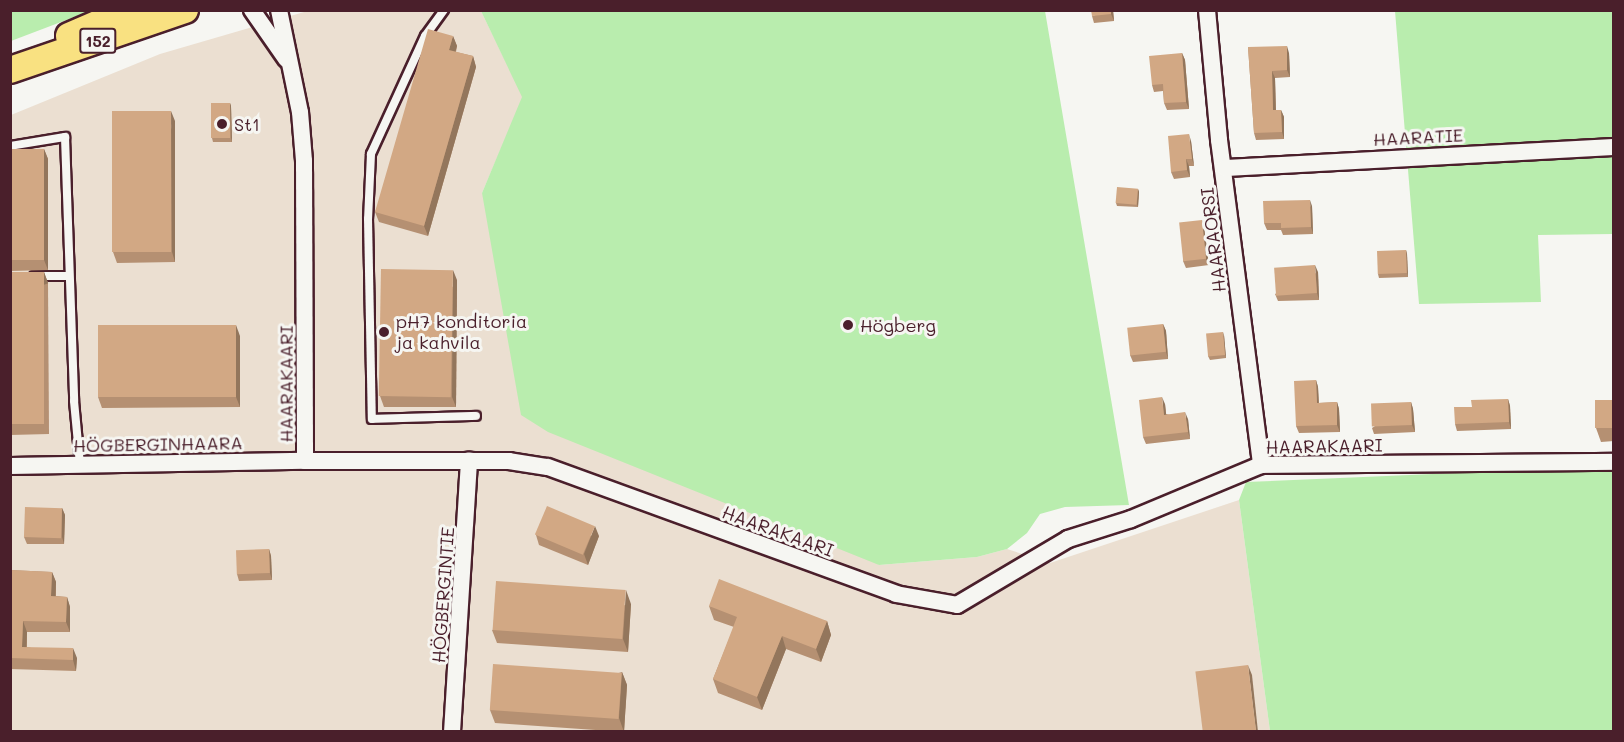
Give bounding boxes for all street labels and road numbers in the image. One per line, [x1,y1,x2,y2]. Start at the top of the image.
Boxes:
road number: 152 [78,28,118,54]
street label: HAARATIE [1373,124,1463,150]
street label: HAARAORSI [1196,186,1230,294]
street label: HAARAKAARI [275,326,297,442]
street label: HÖGBERGINHAARA [73,432,243,456]
street label: HAARAKAARI [1265,434,1383,458]
street label: HAARAKAARI [719,501,837,561]
street label: HÖGBERGINTIE [427,526,459,664]

